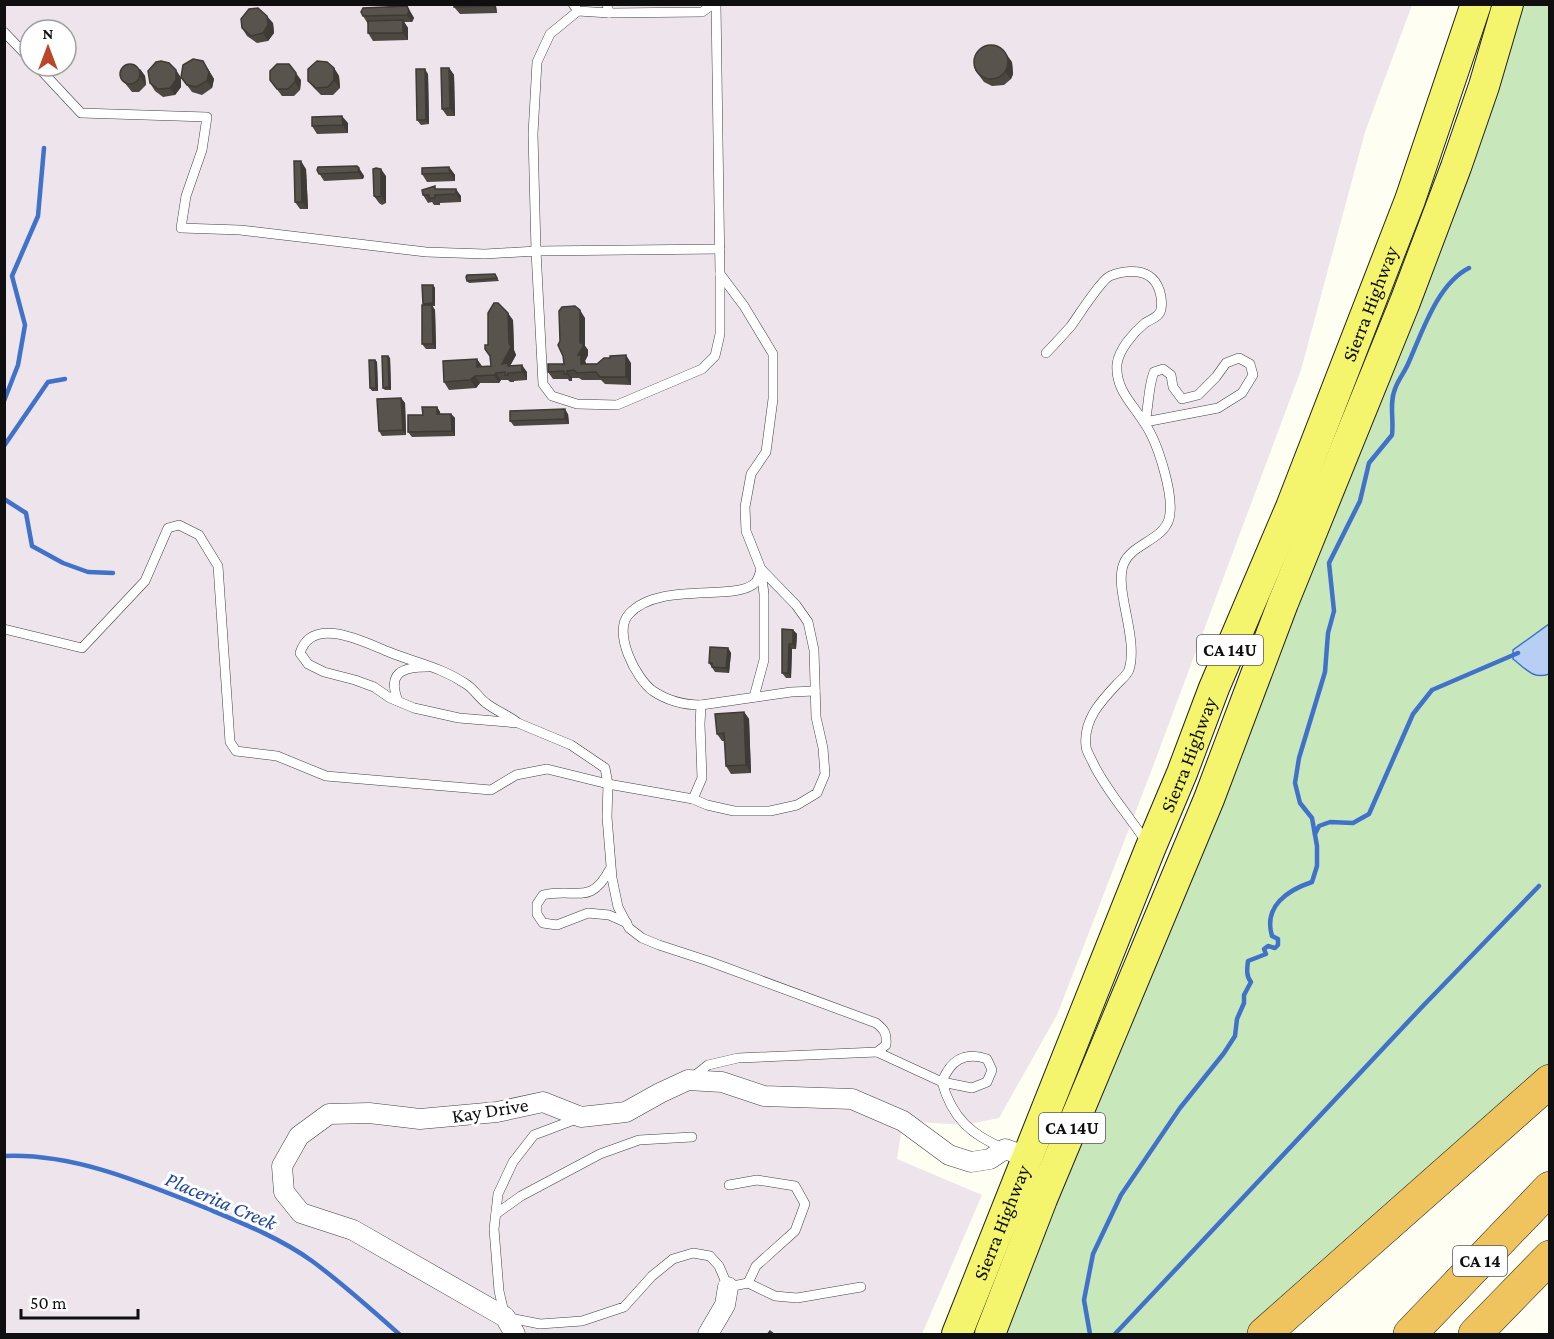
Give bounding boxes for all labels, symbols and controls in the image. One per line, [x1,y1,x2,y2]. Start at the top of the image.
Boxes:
north arrow [18,18,78,78]
text: N [43,25,54,42]
street label: Sierra Highway [1338,242,1403,365]
road number: CA 14U [1197,635,1263,665]
street label: Sierra Highway [1156,693,1222,815]
street label: Kay Drive [450,1093,530,1128]
road number: CA 14U [1039,1113,1105,1143]
street label: Sierra Highway [969,1161,1035,1283]
water label: Placerita Creek [162,1167,281,1235]
road number: CA 14 [1453,1246,1507,1276]
scale bar [21,1282,138,1320]
text: 50 m [30,1293,67,1313]

